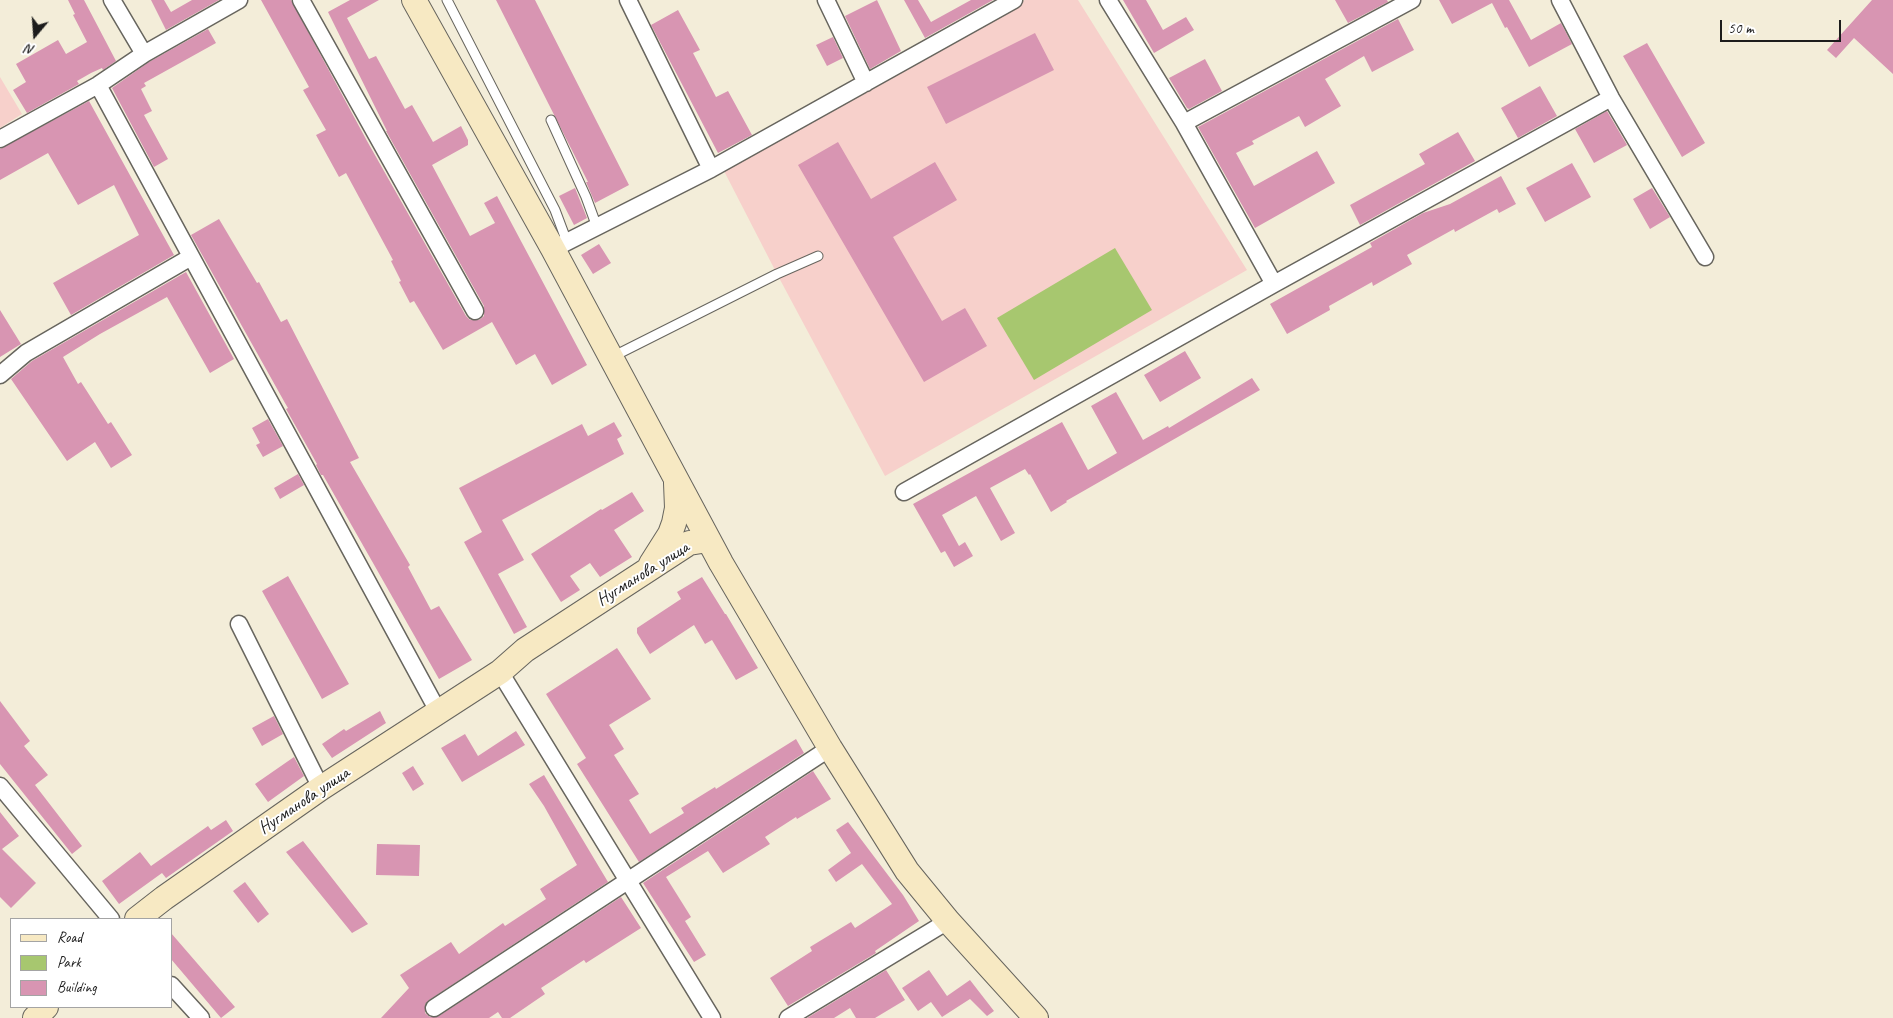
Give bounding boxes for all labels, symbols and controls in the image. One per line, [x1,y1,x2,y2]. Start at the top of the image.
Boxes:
north arrow [10,10,60,60]
scale bar [1723,10,1844,42]
text: 50 m [1728,19,1754,38]
text: N [23,40,37,59]
street label: Нугманова улица [593,537,693,611]
street label: Нугманова улица [254,763,354,839]
legend [10,918,172,1008]
text: Road [57,928,82,947]
text: Park [57,953,81,972]
text: Building [57,978,96,997]

